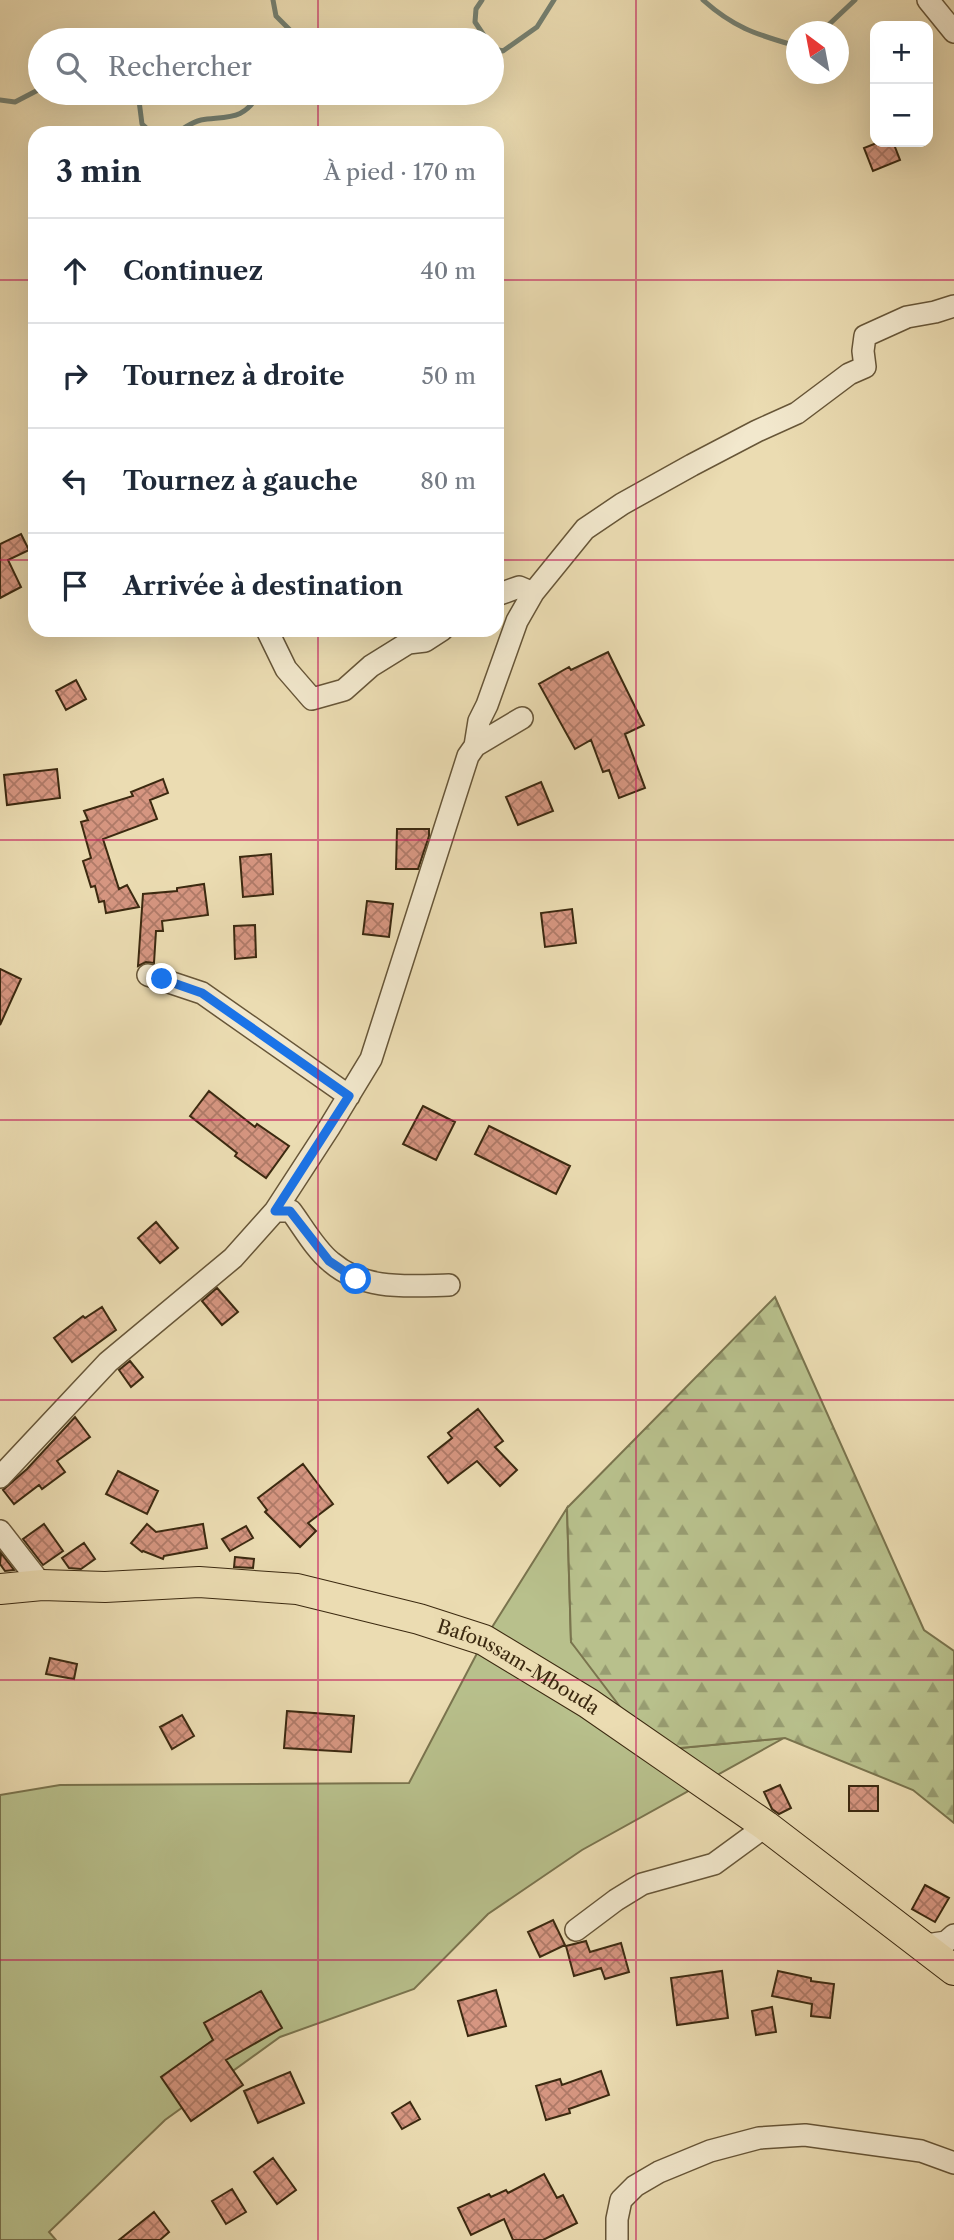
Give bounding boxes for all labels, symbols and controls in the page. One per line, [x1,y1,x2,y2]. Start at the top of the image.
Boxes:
north arrow [786,21,849,84]
map controls [870,21,933,147]
button: + [870,21,933,84]
search box [28,28,504,105]
icon: search [52,48,90,86]
text: Rechercher [108,51,252,83]
button: − [870,84,933,147]
text: 3 min [56,153,142,190]
text: À pied · 170 m [324,158,476,186]
icon: ahead [56,252,94,290]
text: Continuez [123,255,263,287]
text: 40 m [421,257,476,285]
icon: right [56,357,94,395]
text: Tournez à droite [123,360,345,392]
text: 50 m [421,362,476,390]
icon: left [56,462,94,500]
text: Tournez à gauche [123,465,358,497]
text: 80 m [420,467,476,495]
icon: arrive [56,567,94,605]
text: Arrivée à destination [123,570,403,602]
route end [146,963,177,994]
route start [340,1263,371,1294]
street label: Bafoussam-Mbouda [434,1614,604,1719]

